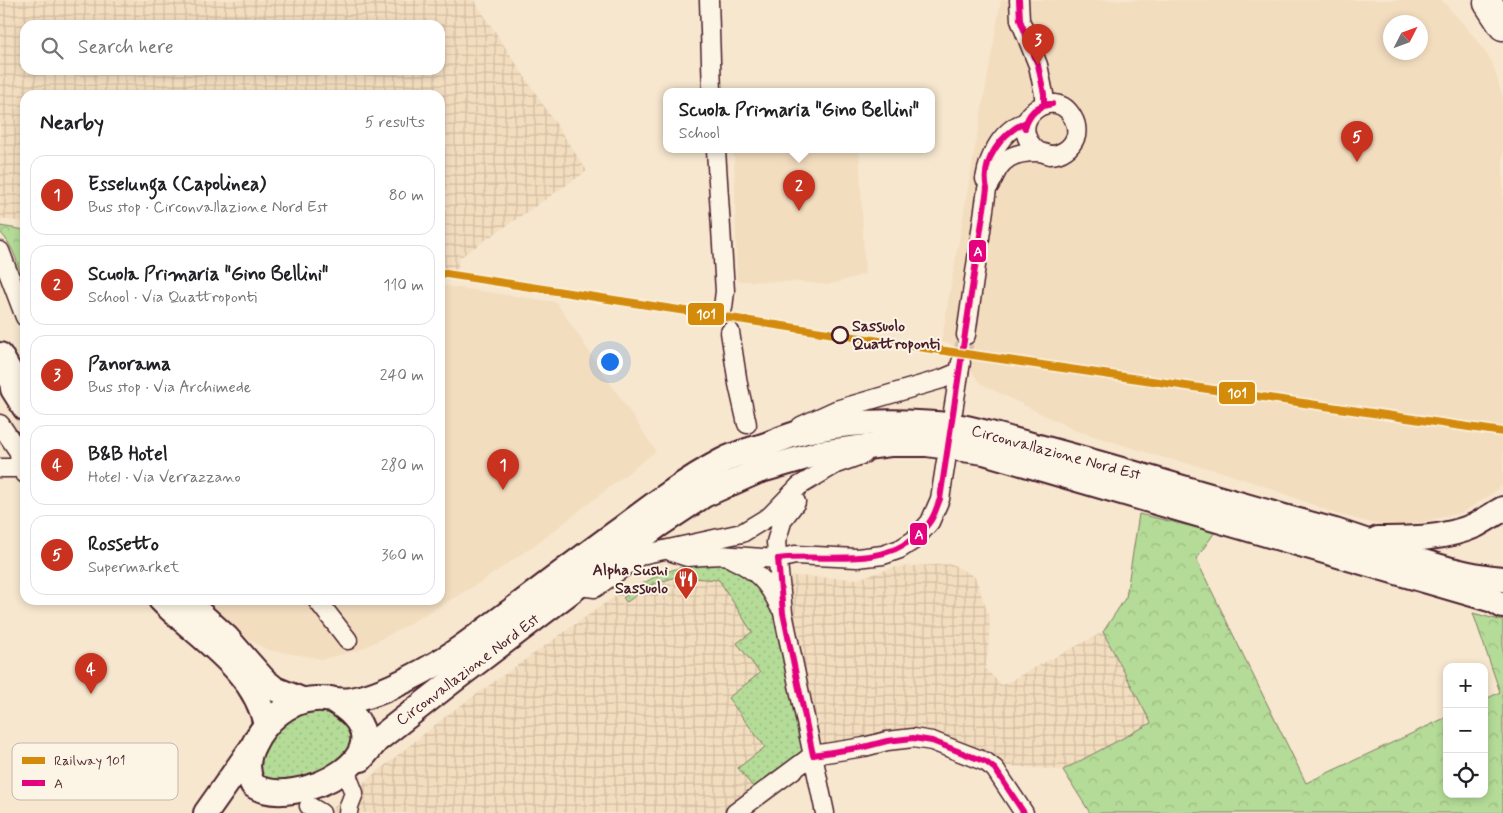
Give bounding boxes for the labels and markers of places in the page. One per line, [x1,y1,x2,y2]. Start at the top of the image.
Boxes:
pin: 3 [1022,24,1054,65]
pin: 5 [1341,121,1373,162]
pin: 2 [783,170,815,211]
place label: Sassuolo Quattroponti [852,316,941,355]
marker: Sassuolo Quattroponti [831,326,849,344]
pin: 1 [487,449,519,490]
place label: Alpha Sushi Sassuolo [593,560,668,599]
restaurant icon: Alpha Sushi Sassuolo [673,566,699,600]
pin: 4 [75,653,107,694]

